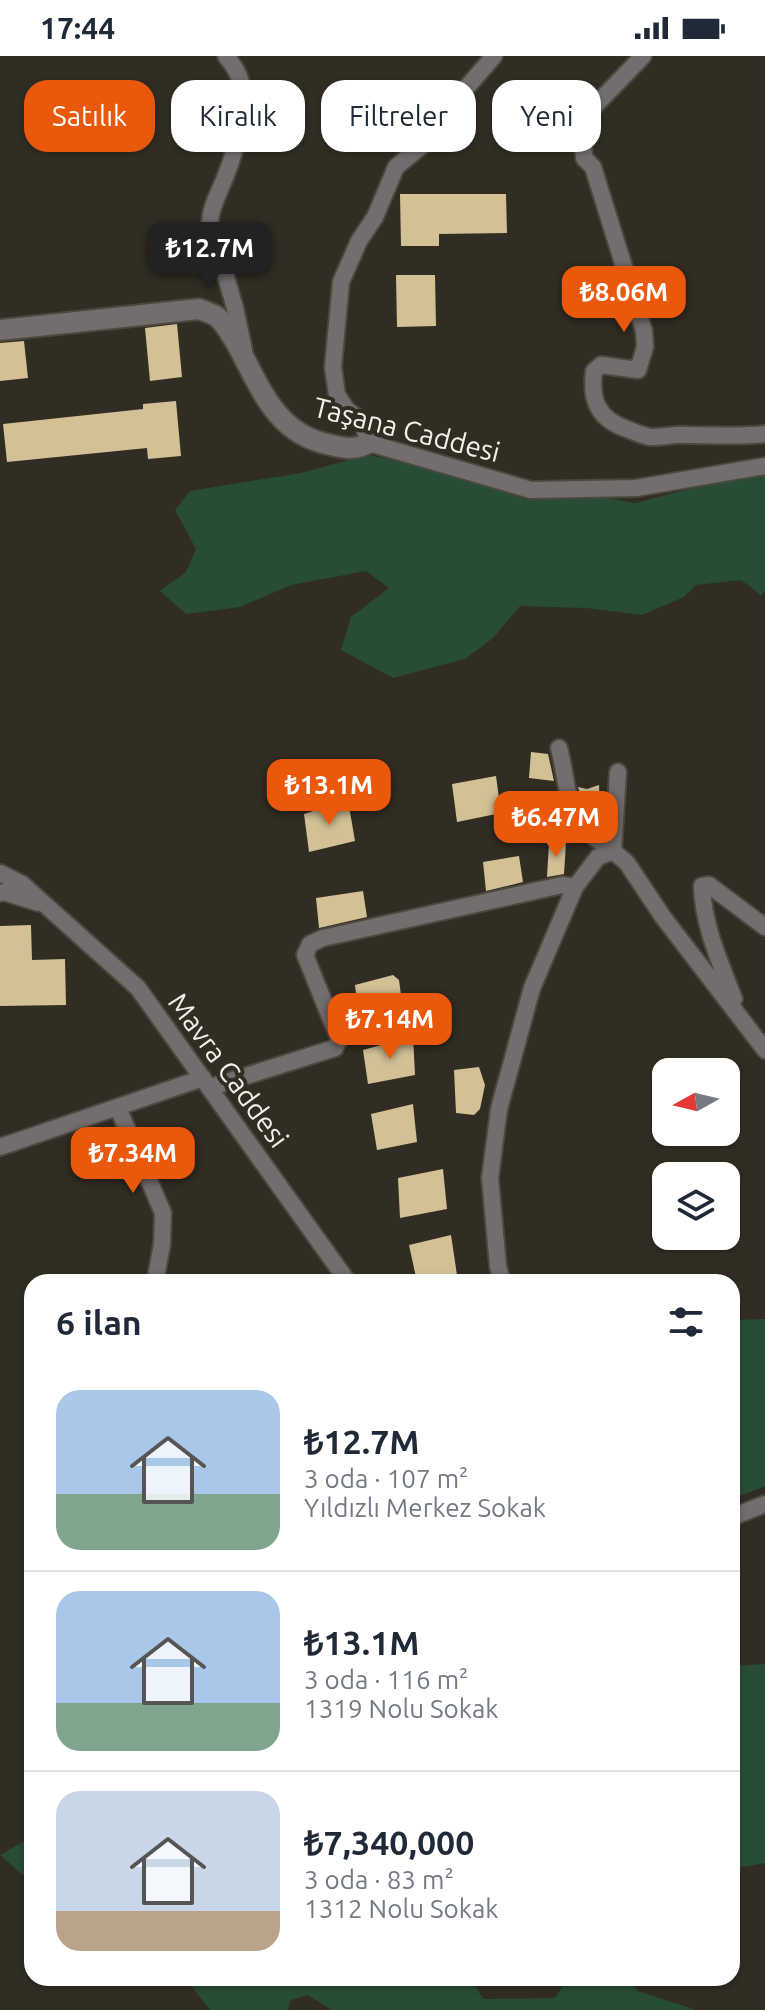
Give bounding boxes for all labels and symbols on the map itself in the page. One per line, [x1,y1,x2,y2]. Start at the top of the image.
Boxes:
pin: ₺12.7M [145,222,275,290]
pin: ₺8.06M [559,266,689,334]
street label: Taşana Caddesi [311,391,503,467]
pin: ₺13.1M [264,759,394,827]
pin: ₺6.47M [491,791,621,859]
street label: Mavra Caddesi [163,987,295,1153]
pin: ₺7.14M [325,993,455,1061]
north arrow [652,1058,740,1146]
pin: ₺7.34M [68,1127,198,1195]

